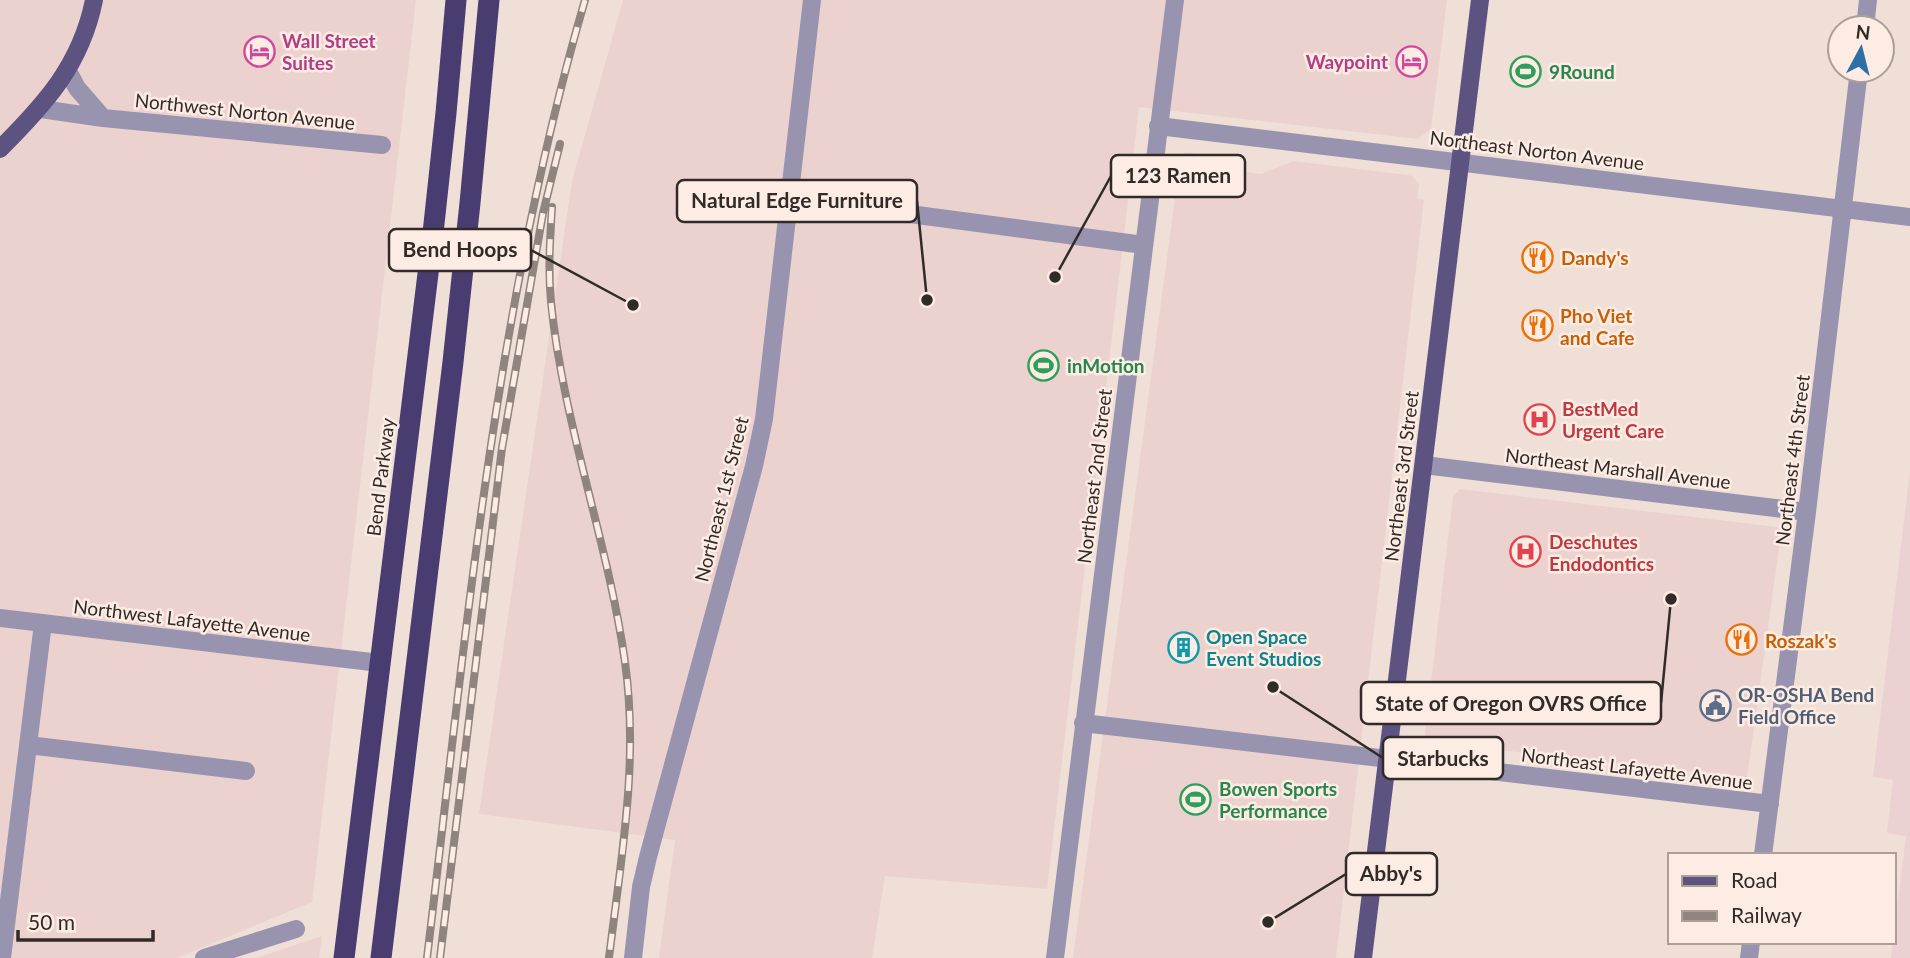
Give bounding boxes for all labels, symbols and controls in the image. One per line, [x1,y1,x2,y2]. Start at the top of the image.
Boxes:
north arrow [1826,14,1896,84]
text: N [1854,19,1872,44]
place label: Wall Street Suites [282,29,376,74]
hotel icon: Wall Street Suites [242,34,276,68]
hotel icon: Waypoint [1394,44,1428,78]
place label: Waypoint [1306,50,1388,73]
sports icon: 9Round [1509,54,1543,88]
place label: 9Round [1549,60,1615,83]
street label: Northwest Norton Avenue [134,88,356,134]
street label: Northeast Norton Avenue [1428,125,1646,175]
callout: 123 Ramen [1111,155,1245,197]
text: 123 Ramen [1125,162,1231,187]
callout: Natural Edge Furniture [677,180,917,222]
text: Natural Edge Furniture [691,187,903,212]
callout: Bend Hoops [389,229,531,271]
text: Bend Hoops [403,236,517,261]
restaurant icon: Dandy's [1521,240,1555,274]
place label: Dandy's [1561,246,1629,269]
place label: Pho Viet and Cafe [1560,304,1635,349]
restaurant icon: Pho Viet and Cafe [1520,309,1554,343]
sports icon: inMotion [1027,348,1061,382]
place label: inMotion [1067,354,1145,377]
street label: Northeast 4th Street [1770,373,1814,547]
street label: Northeast 2nd Street [1072,387,1116,565]
street label: Northeast 3rd Street [1379,389,1423,563]
place label: BestMed Urgent Care [1562,397,1664,442]
hospital icon: BestMed Urgent Care [1522,402,1556,436]
street label: Northeast 1st Street [689,414,753,584]
street label: Bend Parkway [361,416,399,538]
street label: Northeast Marshall Avenue [1504,443,1732,493]
place label: Deschutes Endodontics [1549,530,1654,575]
hospital icon: Deschutes Endodontics [1509,535,1543,569]
street label: Northwest Lafayette Avenue [72,594,312,646]
restaurant icon: Roszak's [1725,623,1759,657]
place label: Open Space Event Studios [1206,625,1321,670]
place label: Roszak's [1765,629,1837,652]
building icon: Open Space Event Studios [1166,630,1200,664]
callout: State of Oregon OVRS Office [1361,682,1661,724]
place label: OR-OSHA Bend Field Office [1738,683,1874,728]
public building icon: OR-OSHA Bend Field Office [1698,688,1732,722]
text: State of Oregon OVRS Office [1375,690,1647,715]
callout: Starbucks [1383,737,1503,779]
street label: Northeast Lafayette Avenue [1520,742,1754,794]
text: Starbucks [1397,745,1489,770]
place label: Bowen Sports Performance [1219,777,1337,822]
sports icon: Bowen Sports Performance [1179,782,1213,816]
callout: Abby's [1346,853,1437,895]
legend [1668,853,1896,944]
text: Abby's [1359,860,1422,885]
text: Road [1731,867,1778,892]
scale bar [18,898,152,942]
text: Railway [1731,902,1802,927]
text: 50 m [28,909,75,934]

